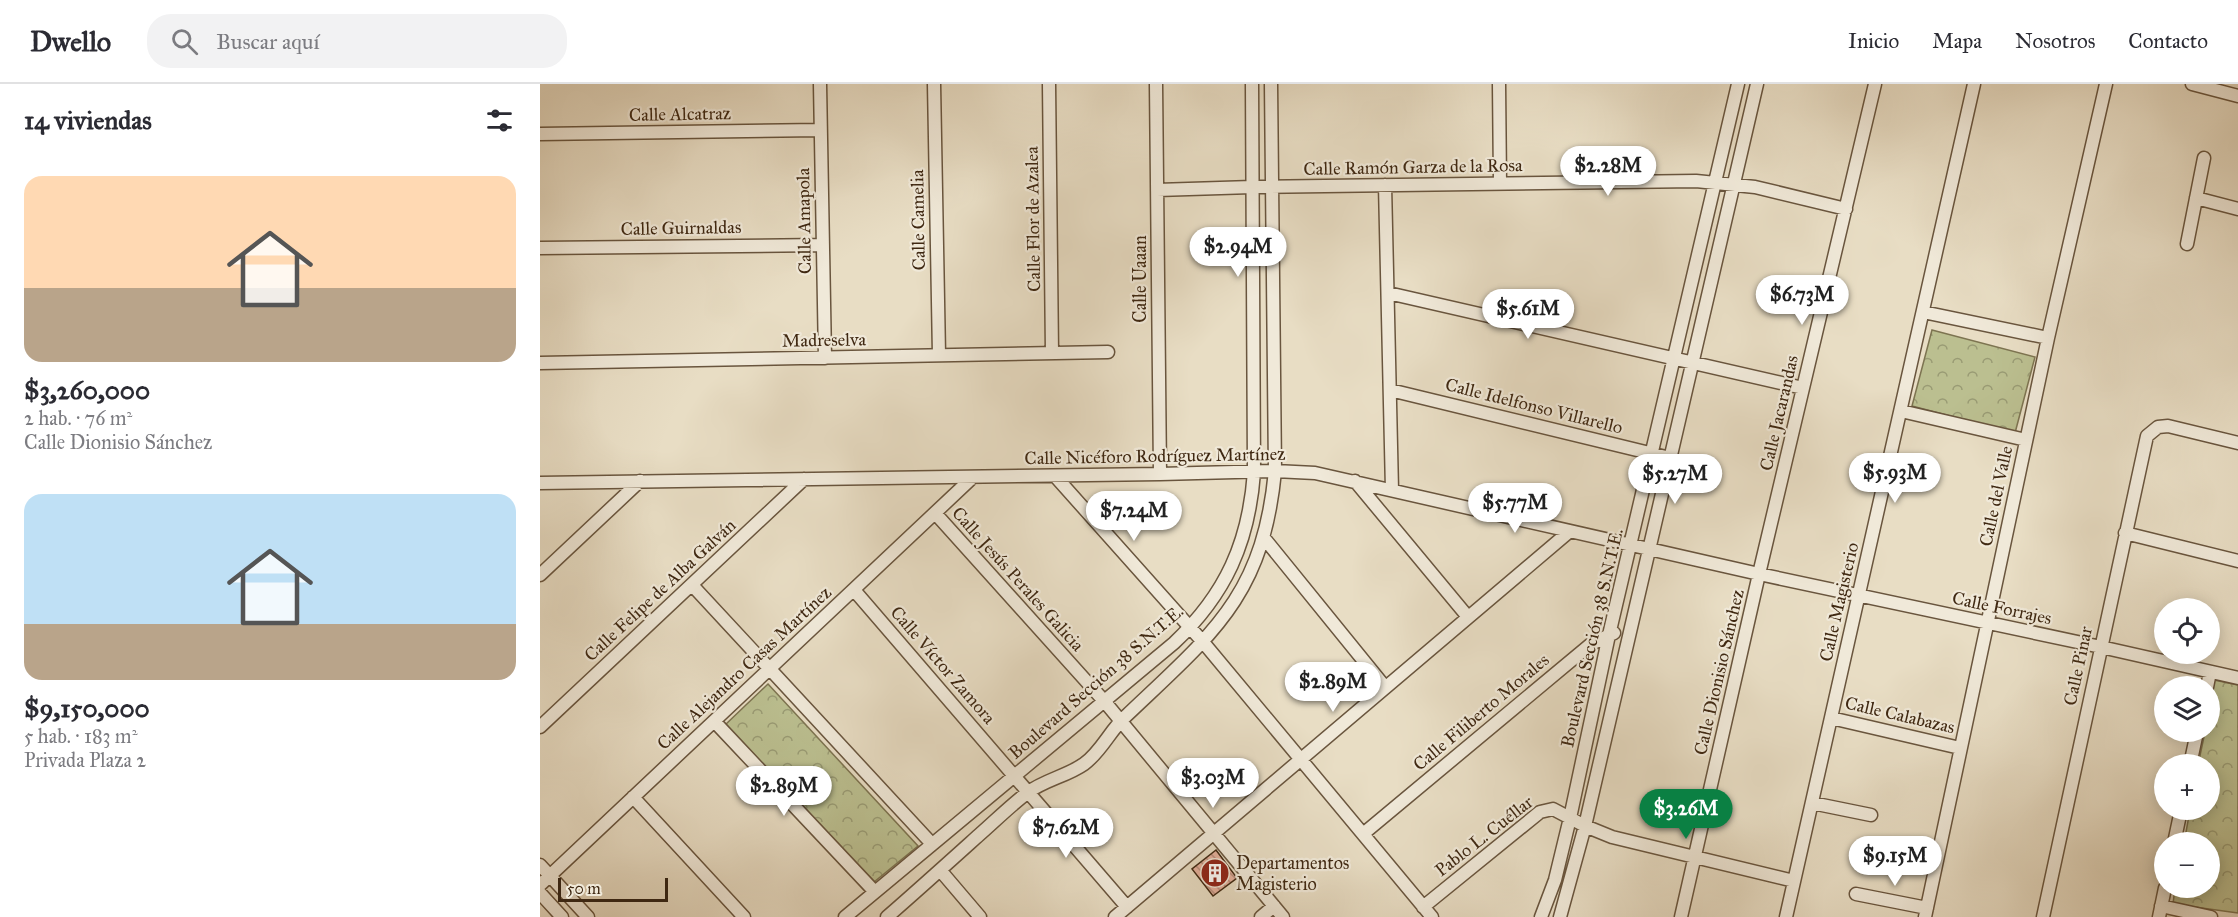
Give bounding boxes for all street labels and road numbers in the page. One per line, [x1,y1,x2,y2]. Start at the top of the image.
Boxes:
street label: Calle Alcatraz [629,102,731,126]
street label: Calle Flor de Azalea [1021,146,1045,292]
street label: Calle Ramón Garza de la Rosa [1303,154,1523,180]
street label: Calle Amapola [792,167,816,274]
street label: Calle Camelia [906,169,930,271]
street label: Calle Guirnaldas [620,216,742,240]
street label: Calle Uaaan [1129,235,1151,323]
street label: Madreselva [782,328,867,352]
street label: Calle Jacarandas [1755,353,1804,473]
street label: Calle Idelfonso Villarello [1443,373,1625,439]
street label: Calle Nicéforo Rodríguez Martínez [1024,443,1286,470]
street label: Calle del Valle [1975,444,2017,548]
street label: Calle Jesús Perales Galicia [946,502,1089,657]
street label: Calle Felipe de Alba Galván [580,514,740,666]
street label: Boulevard Sección 38 S.N.T.E. [1556,526,1628,750]
street label: Calle Magisterio [1815,540,1864,664]
street label: Calle Alejandro Casas Martínez [652,581,836,755]
street label: Calle Dionisio Sánchez [1689,587,1749,757]
street label: Calle Forrajes [1950,587,2054,629]
street label: Boulevard Sección 38 S.N.T.E. [1004,600,1188,764]
street label: Calle Víctor Zamora [886,602,1000,729]
street label: Calle Pinar [2059,624,2097,708]
street label: Calle Filiberto Morales [1409,649,1553,775]
street label: Calle Calabazas [1843,692,1957,738]
street label: Pablo L. Cuéllar [1431,791,1538,881]

